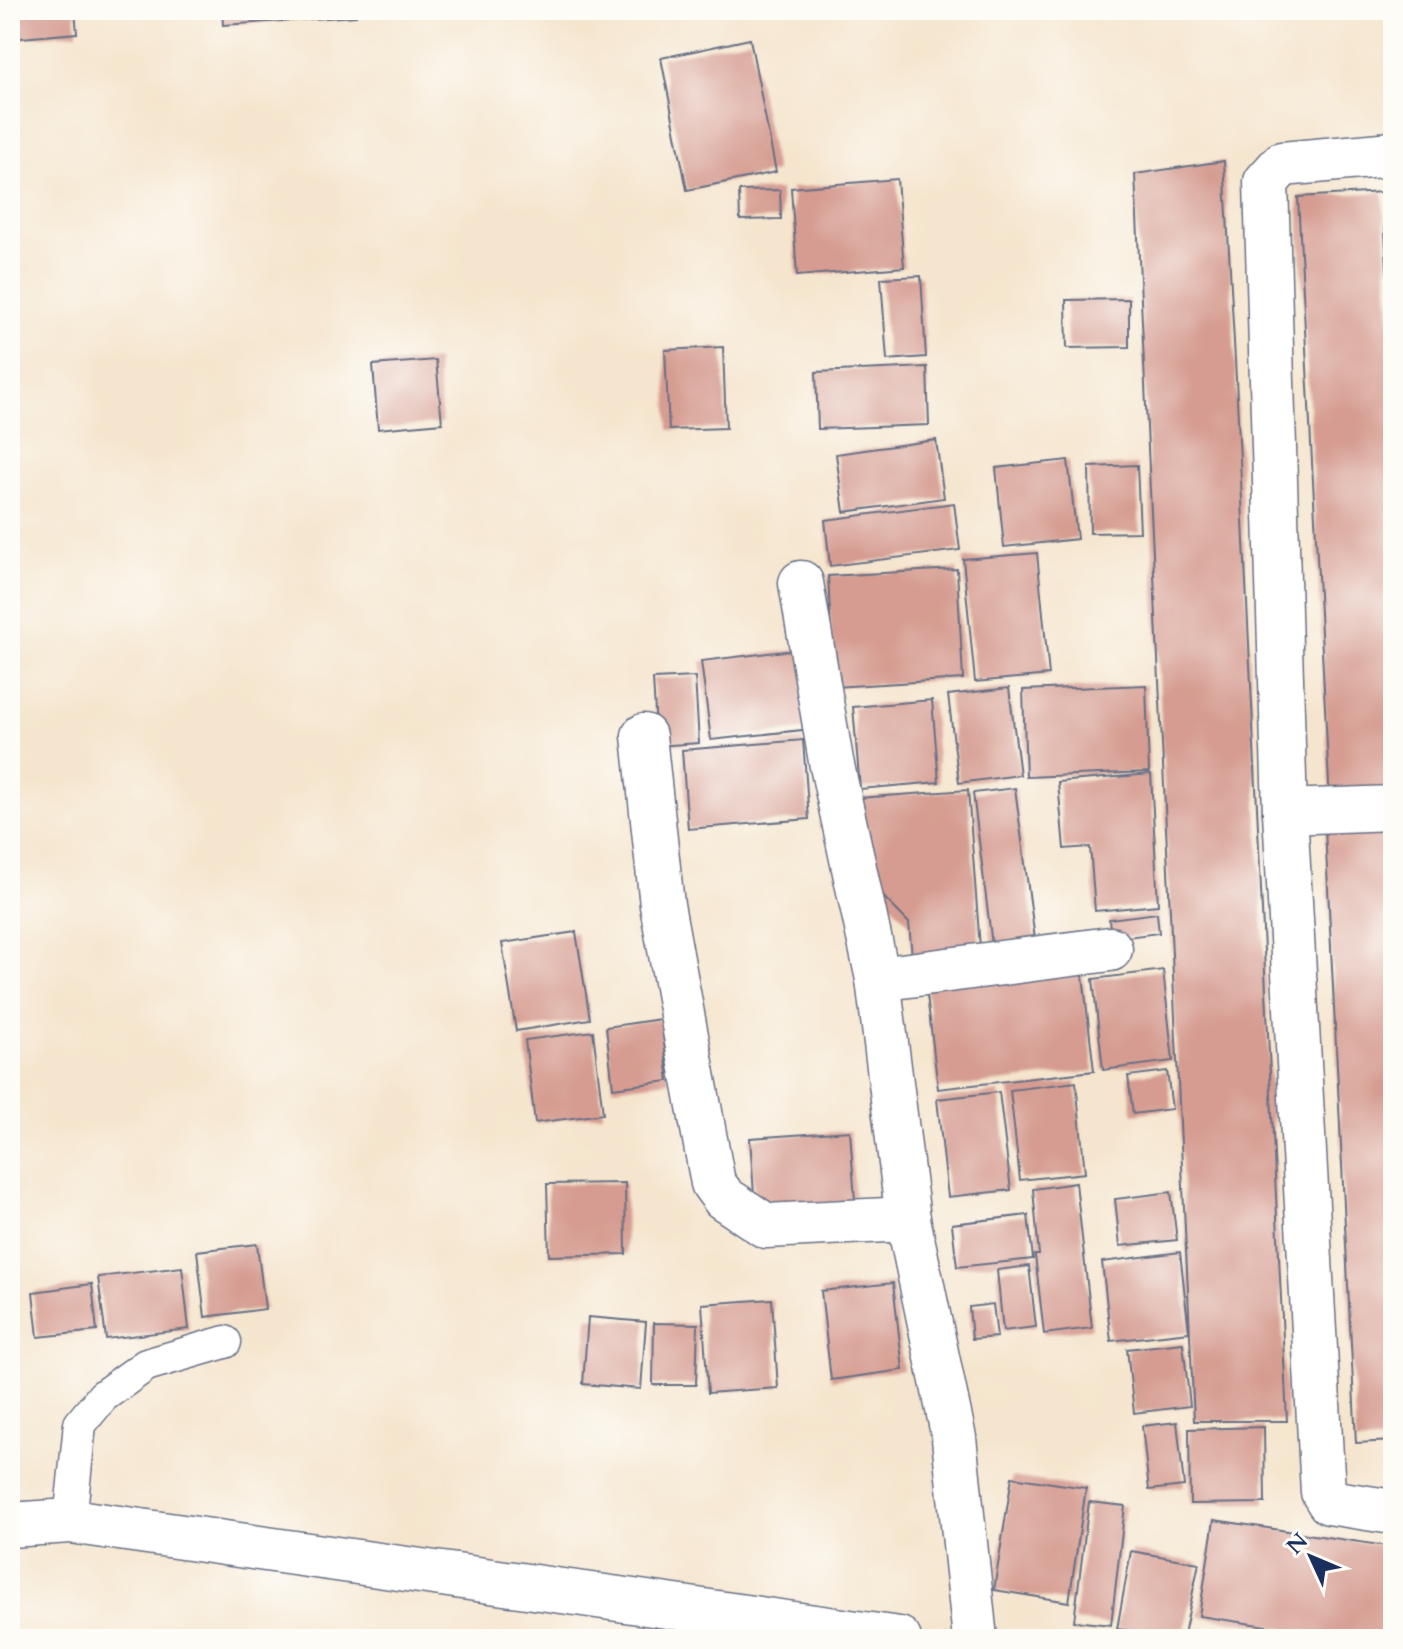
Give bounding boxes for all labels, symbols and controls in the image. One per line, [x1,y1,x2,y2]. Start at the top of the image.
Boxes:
north arrow [1271,1517,1351,1597]
text: N [1280,1527,1315,1561]

